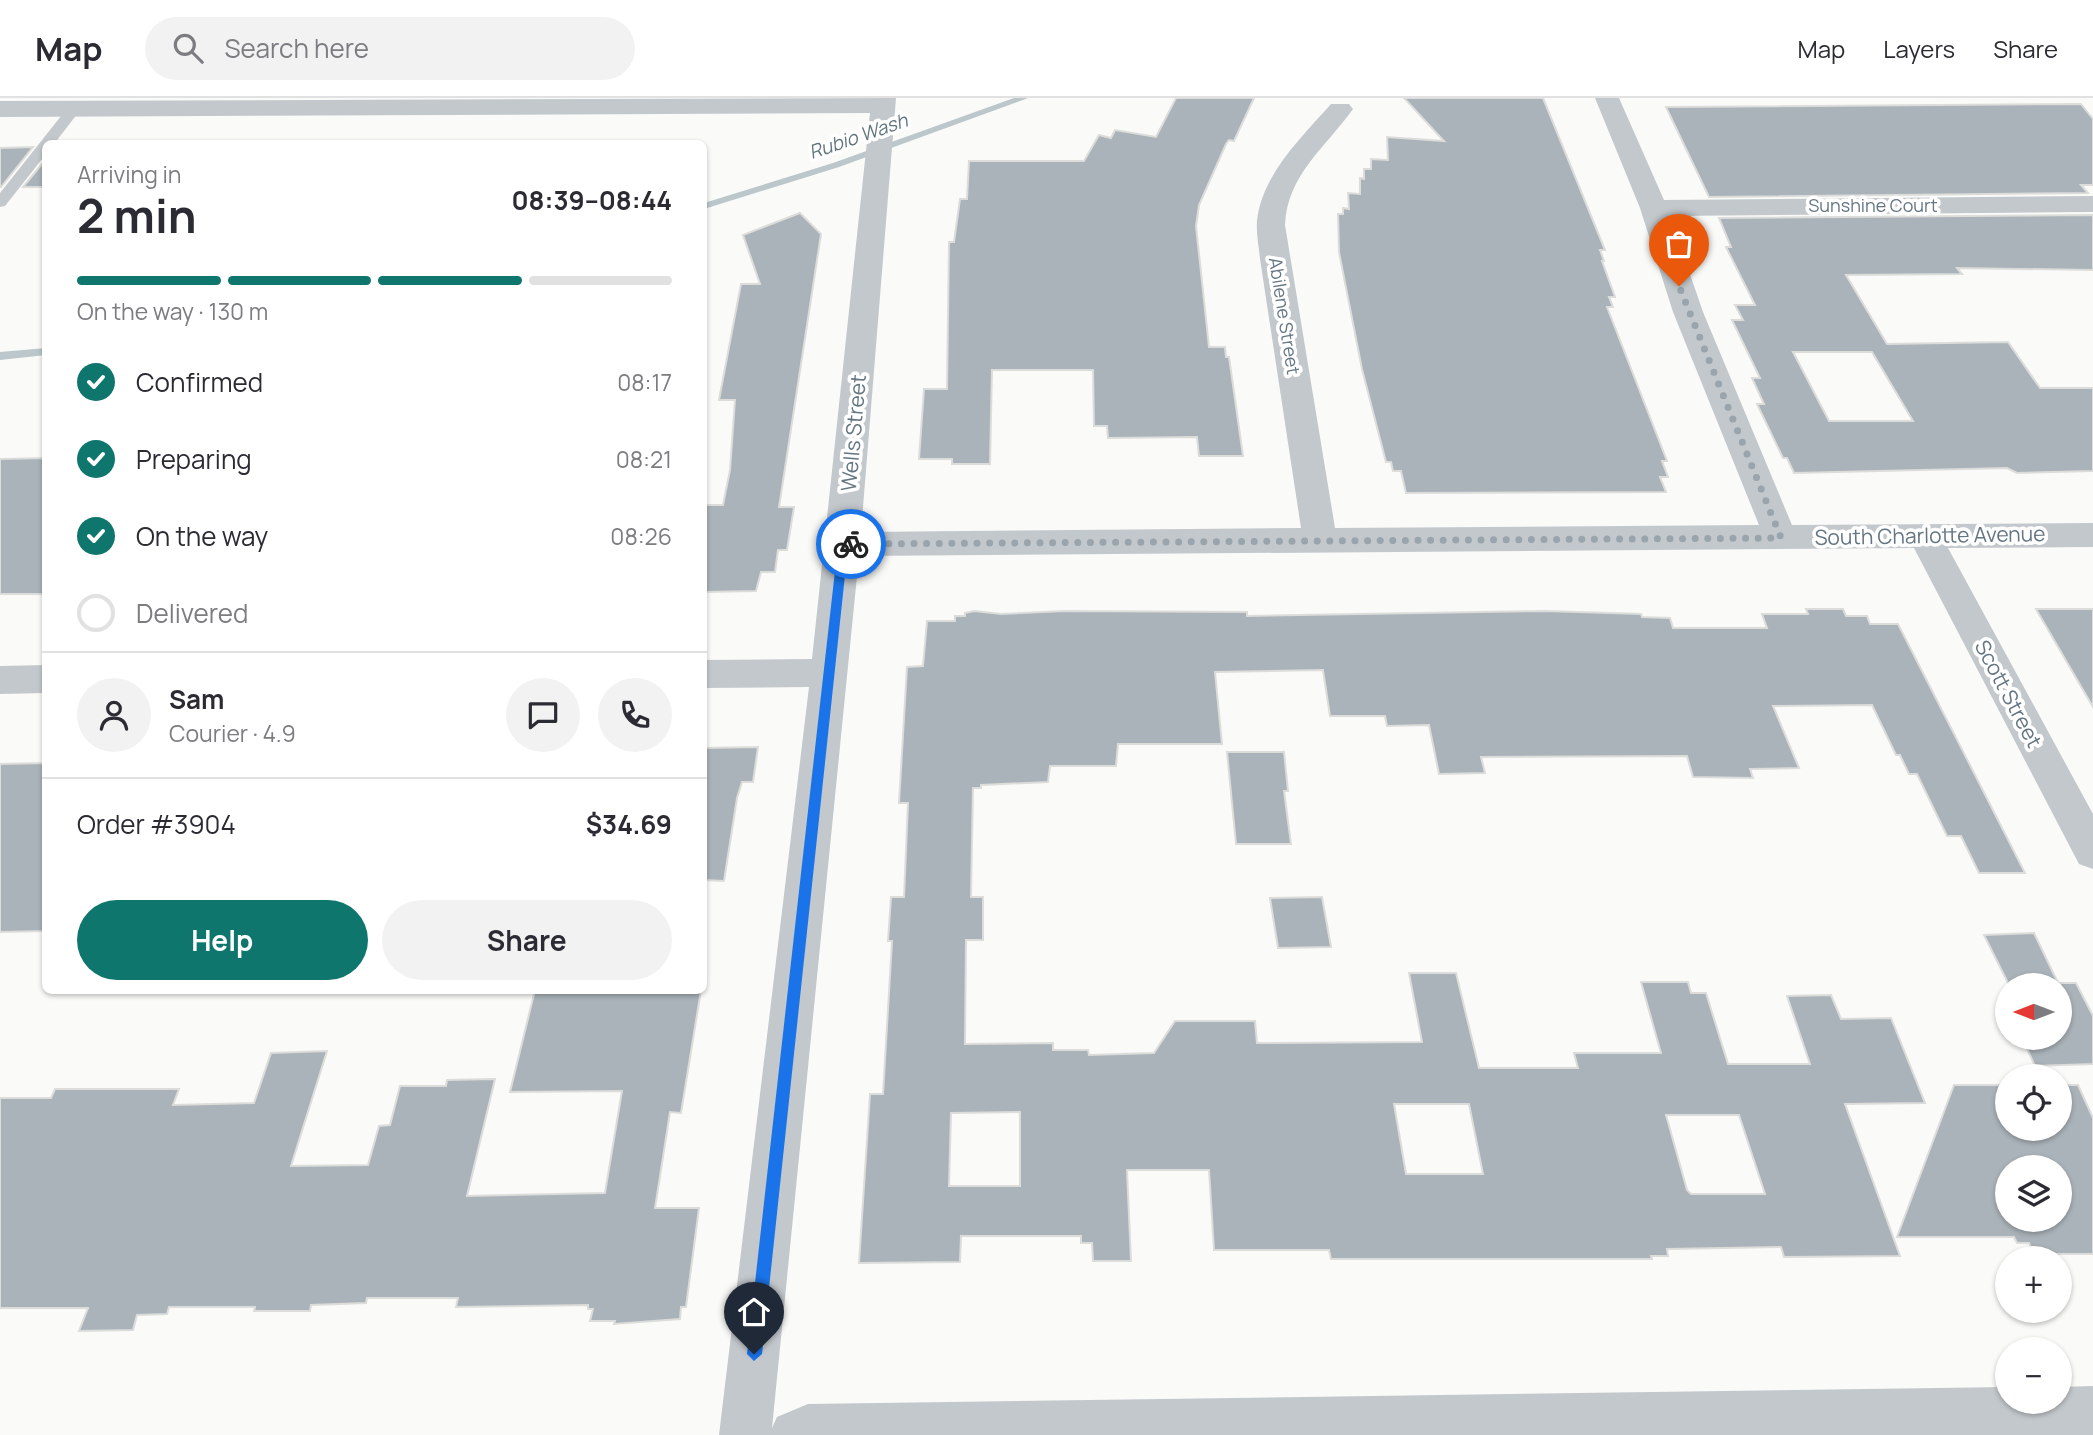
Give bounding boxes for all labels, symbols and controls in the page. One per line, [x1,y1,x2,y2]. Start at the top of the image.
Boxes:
search box [145,17,635,80]
text: Map [35,26,103,71]
icon: search [169,29,207,67]
text: Search here [225,30,369,66]
text: Map [1798,32,1845,65]
text: Layers [1883,32,1955,65]
text: Share [1993,32,2058,65]
water label: Rubio Wash [805,107,911,165]
text: Arriving in [77,158,182,190]
text: 08:39–08:44 [511,182,672,218]
text: 2 min [77,184,197,247]
street label: Sunshine Court [1808,193,1938,217]
pin [1649,214,1709,286]
icon: bag [1660,225,1698,263]
street label: Abilene Street [1264,256,1306,376]
text: On the way · 130 m [77,295,268,327]
icon: check [77,363,115,401]
text: Confirmed [136,364,263,400]
text: 08:17 [617,366,672,398]
street label: Wells Street [834,373,872,493]
icon: check [77,440,115,478]
text: Preparing [136,441,252,477]
text: 08:21 [616,443,672,475]
courier [816,509,886,579]
icon: check [77,517,115,555]
text: On the way [136,518,268,554]
street label: South Charlotte Avenue [1814,519,2046,551]
text: 08:26 [610,520,672,552]
icon: bike [832,525,870,563]
text: Delivered [136,595,248,631]
street label: Scott Street [1969,635,2049,752]
button: person [77,678,151,752]
button: chat [506,678,580,752]
button: phone [598,678,672,752]
text: Sam [169,681,224,717]
text: Courier · 4.9 [169,717,296,749]
text: Order #3904 [77,806,236,842]
text: $34.69 [586,806,672,842]
button: Help [77,900,368,980]
button: Share [382,900,672,980]
north arrow [1995,973,2072,1050]
map controls [1995,973,2072,1414]
button: locate [1995,1064,2072,1141]
button: layers [1995,1155,2072,1232]
button: + [1995,1246,2072,1323]
pin [724,1282,784,1354]
icon: home [735,1293,773,1331]
button: − [1995,1337,2072,1414]

